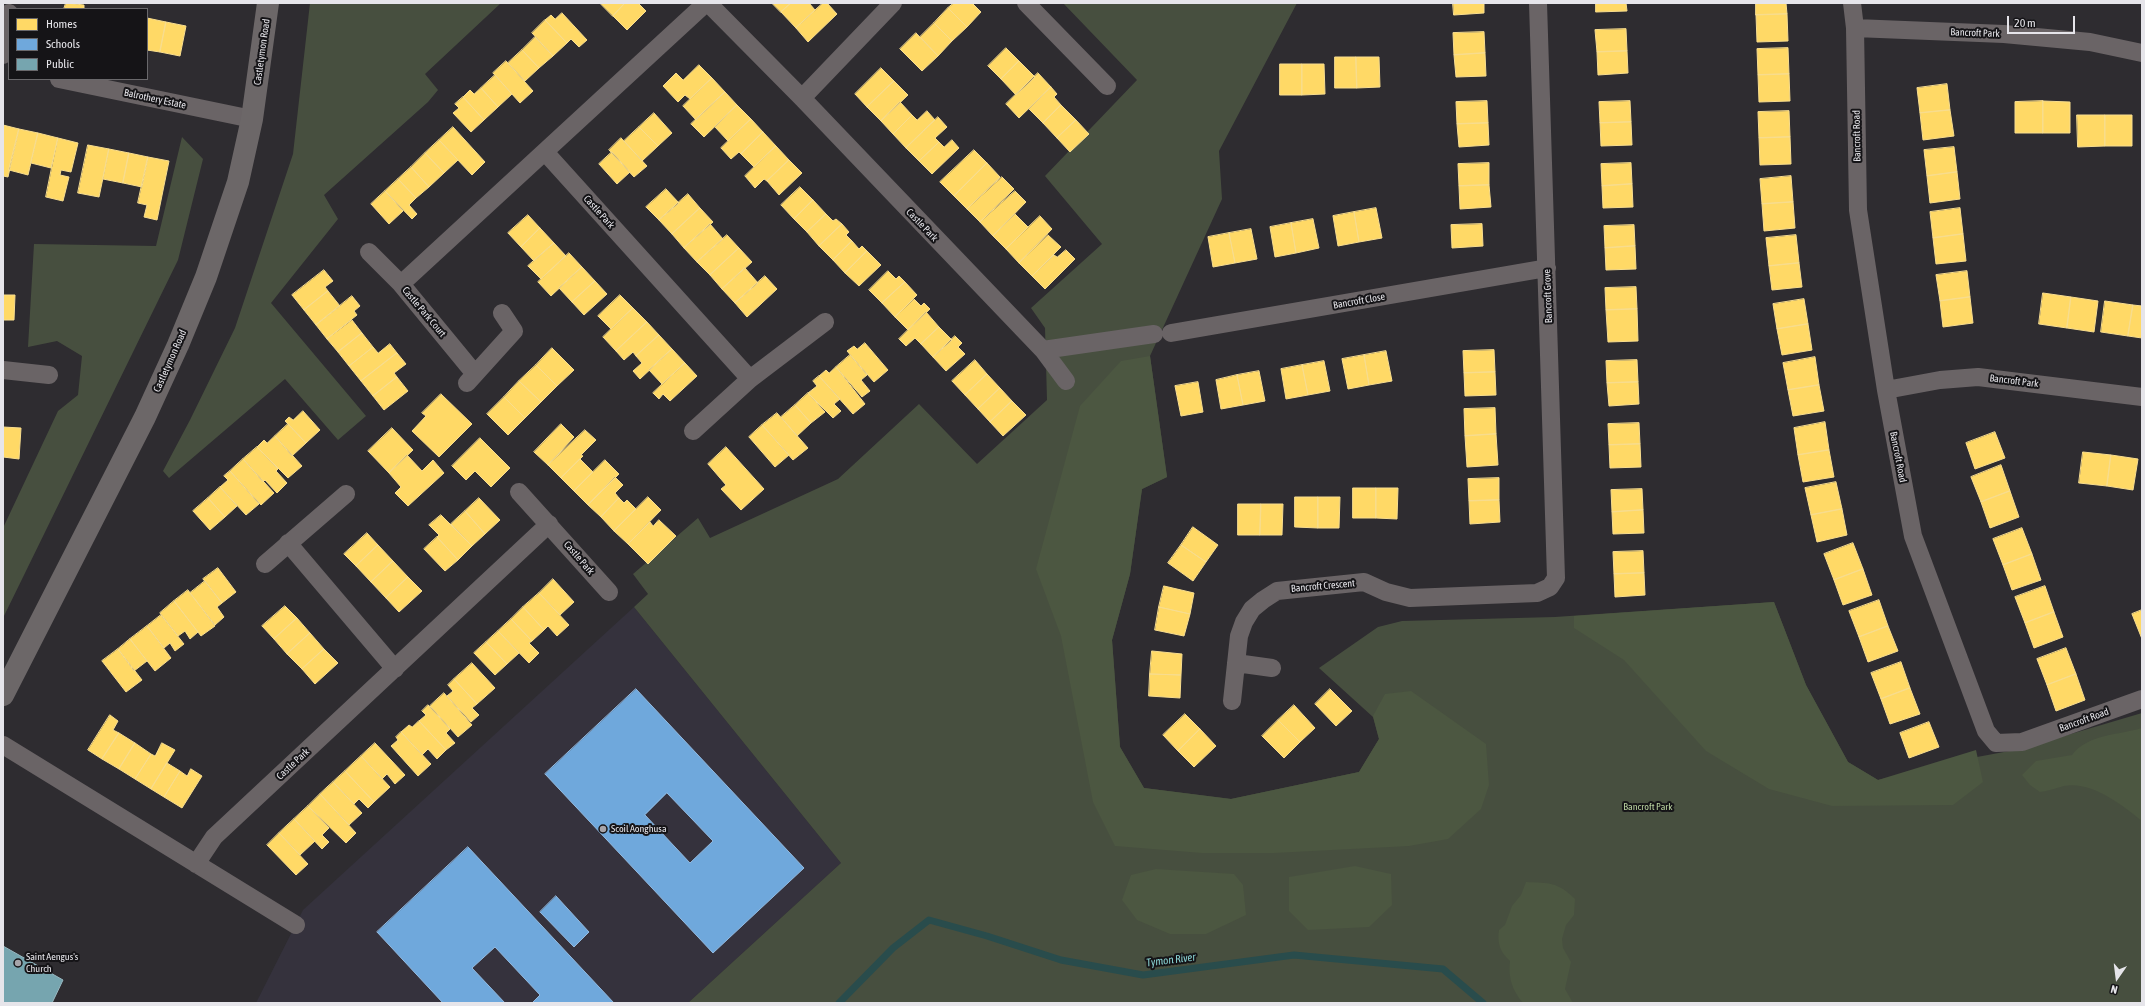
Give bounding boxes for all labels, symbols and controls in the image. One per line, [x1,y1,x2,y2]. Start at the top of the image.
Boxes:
legend [8,8,148,80]
scale bar [2009,8,2077,34]
text: 20 m [2014,16,2036,30]
text: Homes [46,17,77,31]
street label: Castletymon Road [251,18,273,86]
street label: Bancroft Park [1950,26,2000,40]
text: Schools [46,37,80,51]
text: Public [46,57,74,71]
street label: Balrothery Estate [123,87,187,111]
street label: Bancroft Road [1851,110,1863,162]
street label: Castle Park [581,193,617,231]
street label: Castle Park [904,206,940,244]
street label: Bancroft Grove [1541,269,1555,323]
street label: Castle Park Court [400,284,448,340]
street label: Bancroft Close [1332,291,1386,311]
street label: Castletymon Road [151,328,189,394]
street label: Bancroft Park [1989,372,2039,390]
street label: Bancroft Road [1887,430,1909,484]
street label: Castle Park [561,539,597,577]
street label: Bancroft Crescent [1291,577,1355,595]
street label: Bancroft Road [2058,706,2110,734]
street label: Castle Park [274,746,312,782]
park label: Bancroft Park [1623,801,1673,813]
place label: Scoil Aonghusa [611,823,667,835]
marker: Scoil Aonghusa [598,824,608,834]
water label: Tymon River [1146,950,1196,970]
place label: Saint Aengus's Church [26,951,78,974]
marker: Saint Aengus's Church [13,958,23,968]
north arrow [2097,958,2137,998]
text: N [2109,983,2119,996]

